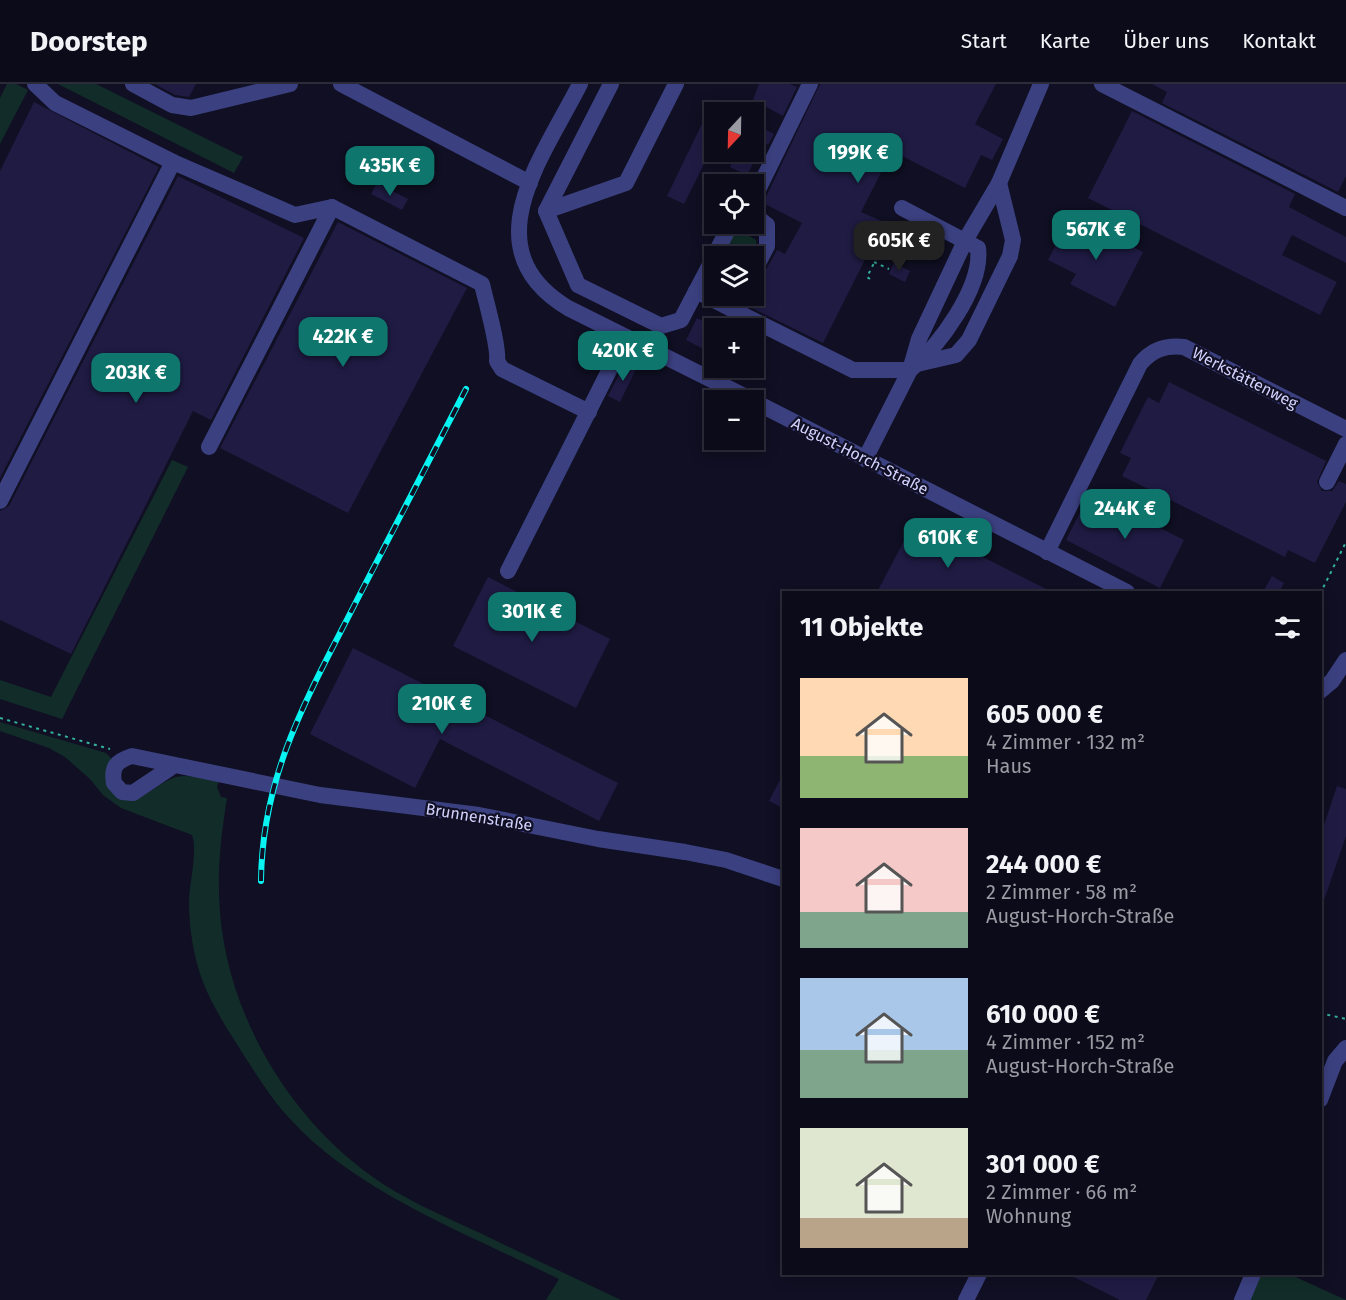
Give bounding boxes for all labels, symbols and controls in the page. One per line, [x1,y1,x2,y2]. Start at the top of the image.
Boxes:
text: Doorstep [30,25,148,58]
text: Start [961,28,1007,54]
text: Karte [1040,28,1090,54]
text: Über uns [1123,28,1209,54]
text: Kontakt [1242,28,1316,54]
north arrow [704,102,764,162]
map controls [704,102,764,450]
pin: 199K € [809,133,907,184]
text: 199K € [828,140,888,164]
pin: 435K € [341,146,439,197]
text: 435K € [359,153,421,177]
button: locate [704,174,764,234]
pin: 567K € [1047,210,1145,261]
text: 567K € [1066,217,1126,241]
pin: 605K € [850,221,948,272]
text: 605K € [868,228,930,252]
button: layers [704,246,764,306]
pin: 422K € [294,317,392,368]
button: + [704,318,764,378]
text: 422K € [313,324,373,348]
pin: 420K € [574,331,672,382]
text: 420K € [592,338,654,362]
street label: Werkstättenweg [1189,343,1302,413]
pin: 203K € [87,353,185,404]
text: 203K € [105,360,167,384]
button: − [704,390,764,450]
street label: August-Horch-Straße [789,413,931,499]
pin: 244K € [1076,489,1174,540]
text: 244K € [1094,496,1156,520]
pin: 610K € [899,518,997,569]
text: 610K € [918,525,978,549]
pin: 301K € [483,592,581,643]
text: 301K € [502,599,562,623]
icon: filters [1271,611,1304,644]
text: 11 Objekte [800,612,923,643]
pin: 210K € [393,684,491,735]
text: 210K € [412,691,472,715]
text: 605 000 € [986,699,1103,730]
icon: home [848,702,920,774]
text: 4 Zimmer · 132 m² [986,730,1145,754]
text: Haus [986,754,1031,778]
street label: Brunnenstraße [424,799,534,835]
text: 244 000 € [986,849,1101,880]
icon: home [848,852,920,924]
text: 2 Zimmer · 58 m² [986,880,1137,904]
text: August-Horch-Straße [986,904,1174,928]
text: 610 000 € [986,999,1100,1030]
icon: home [848,1002,920,1074]
text: 4 Zimmer · 152 m² [986,1030,1145,1054]
text: August-Horch-Straße [986,1054,1174,1078]
text: 301 000 € [986,1149,1100,1180]
icon: home [848,1152,920,1224]
text: 2 Zimmer · 66 m² [986,1180,1137,1204]
text: Wohnung [986,1204,1071,1228]

